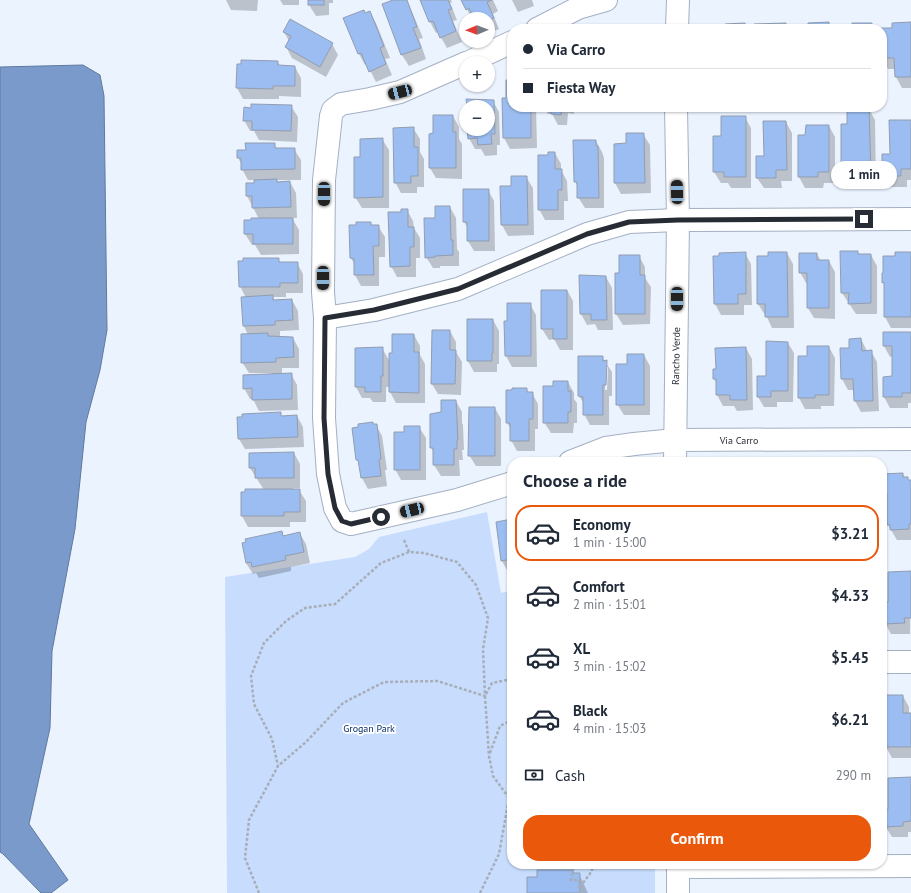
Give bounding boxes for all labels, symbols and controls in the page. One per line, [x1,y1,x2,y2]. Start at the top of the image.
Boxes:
north arrow [459,12,495,48]
map controls [459,12,495,136]
text: Via Carro [547,40,605,59]
button: + [459,56,495,92]
text: Fiesta Way [547,78,616,97]
car [387,83,413,101]
button: − [459,100,495,136]
callout: 1 min [831,161,897,189]
text: 1 min [848,166,880,183]
car [671,180,683,204]
car [318,182,330,206]
route end [855,210,873,228]
car [317,266,329,290]
car [671,287,683,311]
street label: Rancho Verde [669,327,683,385]
street label: Via Carro [719,434,758,447]
text: Choose a ride [523,469,627,492]
car [399,501,425,519]
route start [372,508,390,526]
icon: car [525,515,561,551]
text: Economy [573,515,631,534]
text: $3.21 [831,524,869,543]
text: 1 min · 15:00 [573,534,646,551]
icon: car [525,577,561,613]
text: Comfort [573,577,625,596]
text: $4.33 [831,586,869,605]
text: 2 min · 15:01 [573,596,646,613]
icon: car [525,639,561,675]
text: XL [573,639,590,658]
text: $5.45 [831,648,869,667]
text: 3 min · 15:02 [573,658,646,675]
icon: car [525,701,561,737]
text: Black [573,701,608,720]
text: $6.21 [831,710,869,729]
text: 4 min · 15:03 [573,720,646,737]
park label: Grogan Park [343,722,395,735]
icon: cash [523,764,545,786]
text: Cash [555,766,585,785]
text: 290 m [836,767,871,784]
button: Confirm [523,815,871,861]

